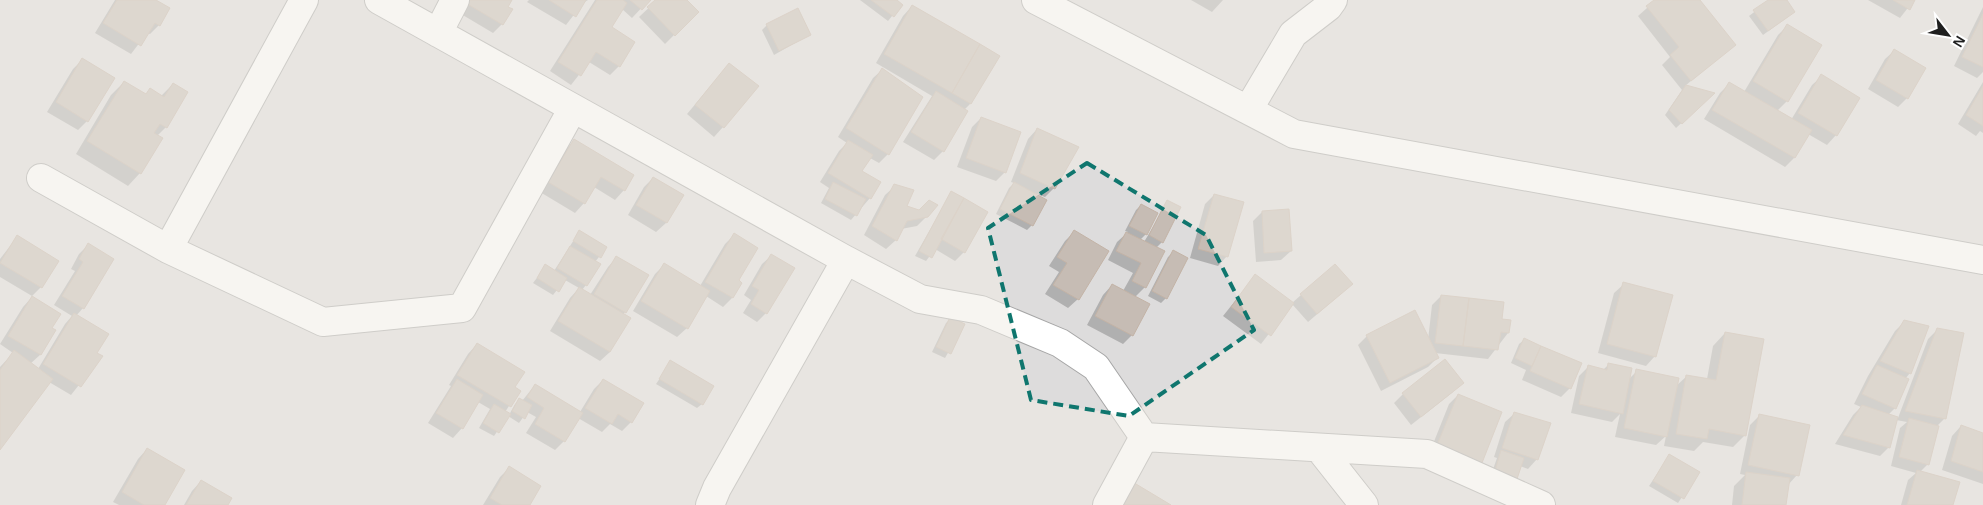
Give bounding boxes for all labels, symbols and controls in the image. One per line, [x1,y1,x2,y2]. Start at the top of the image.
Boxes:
north arrow [1923,10,1973,60]
text: N [1950,33,1969,50]

